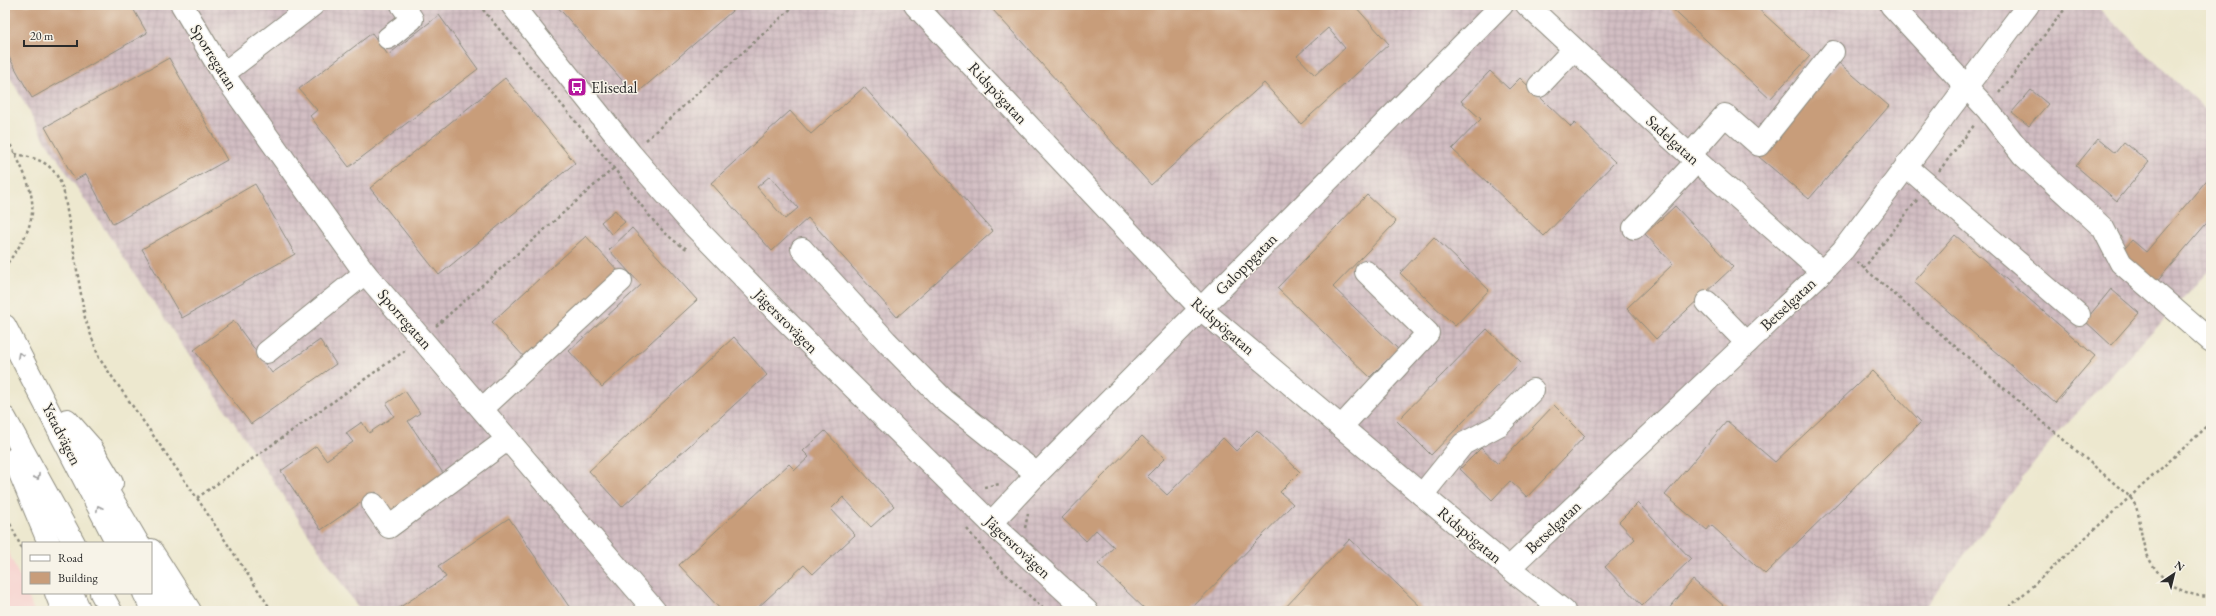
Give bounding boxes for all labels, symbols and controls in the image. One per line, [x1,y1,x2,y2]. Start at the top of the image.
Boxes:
street label: Sporregatan [186,20,243,94]
scale bar [24,22,77,48]
text: 20 m [30,28,54,44]
street label: Ridspögatan [964,57,1033,129]
bus stop icon: Elisedal [566,76,588,98]
place label: Elisedal [591,77,638,98]
street label: Sadelgatan [1642,110,1705,170]
street label: Galoppgatan [1210,228,1282,300]
street label: Betselgatan [1756,272,1821,335]
street label: Jägersrovägen [748,283,823,358]
street label: Sporregatan [373,284,437,354]
street label: Ridspögatan [1187,292,1260,360]
one-way arrow [18,352,25,359]
street label: Ystadvägen [37,399,87,469]
one-way arrow [33,472,40,480]
street label: Betselgatan [1521,495,1586,558]
street label: Ridspögatan [1433,502,1507,568]
one-way arrow [97,505,104,512]
street label: Jägersrovägen [979,510,1056,583]
legend [22,542,152,594]
text: Road [58,550,84,566]
north arrow [2154,554,2194,594]
text: N [2172,558,2187,574]
text: Building [58,570,99,586]

